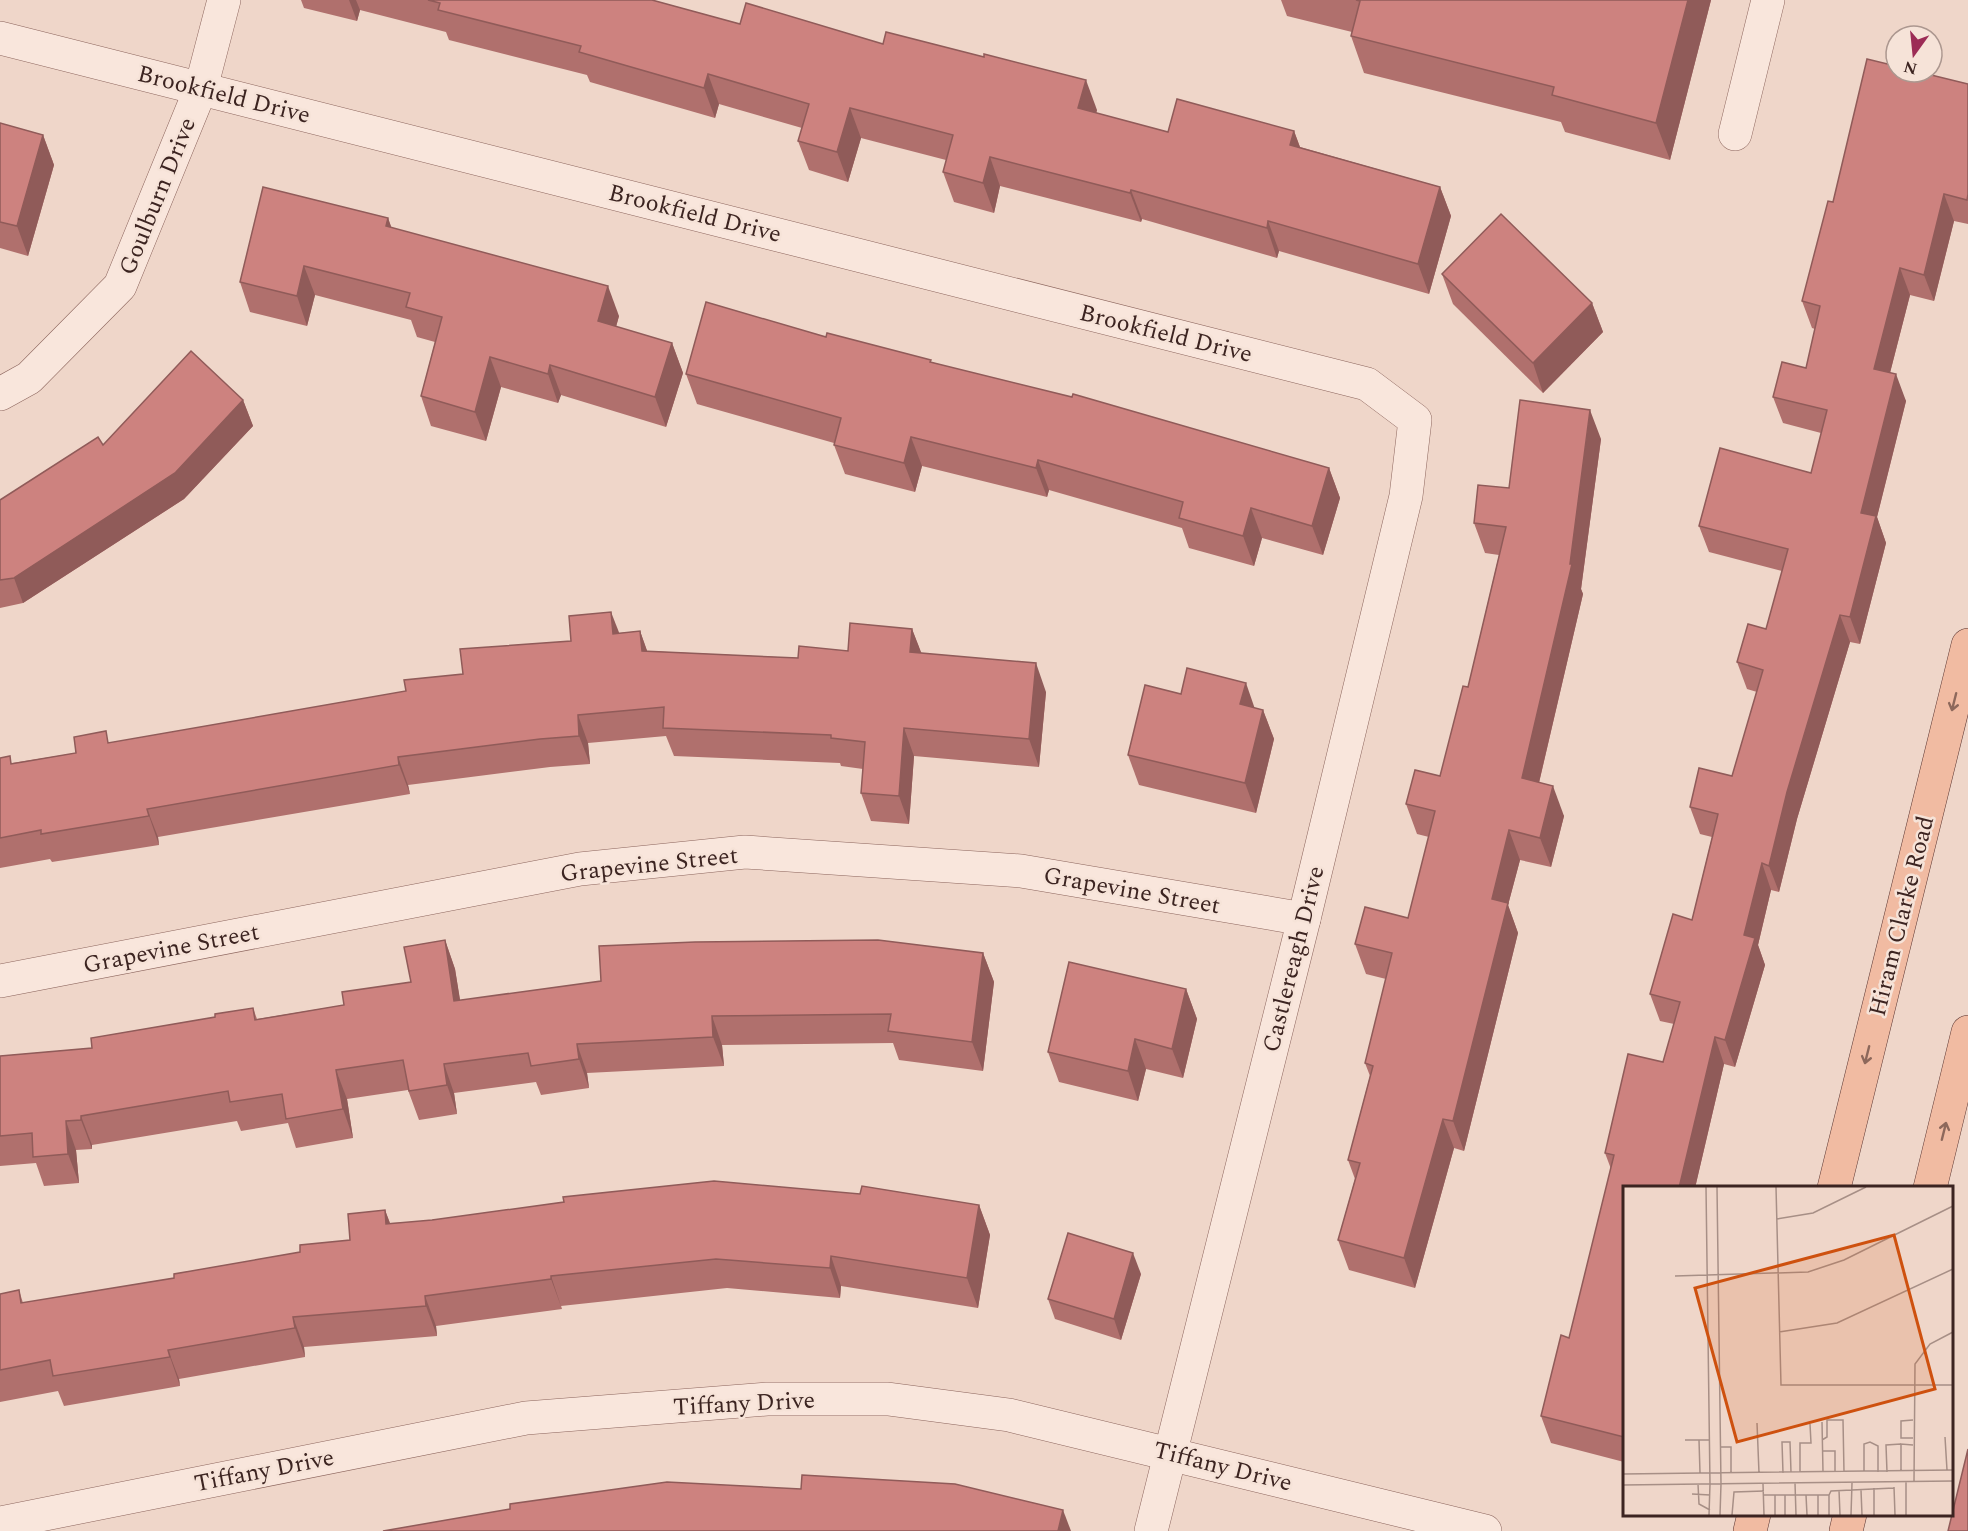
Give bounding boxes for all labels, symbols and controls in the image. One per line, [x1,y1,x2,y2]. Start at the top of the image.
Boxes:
north arrow [1884,24,1944,84]
text: N [1901,54,1920,81]
street label: Brookfield Drive [133,56,314,134]
street label: Goulburn Drive [110,112,206,281]
street label: Brookfield Drive [604,175,785,253]
street label: Brookfield Drive [1075,295,1256,373]
one-way arrow [1948,692,1959,711]
street label: Hiram Clarke Road [1860,812,1944,1020]
street label: Grapevine Street [558,838,740,892]
street label: Grapevine Street [1041,858,1223,924]
street label: Castlereagh Drive [1253,862,1335,1056]
street label: Grapevine Street [80,914,262,984]
one-way arrow [1861,1045,1873,1064]
one-way arrow [1938,1121,1950,1140]
inset map [1623,1186,1953,1516]
street label: Tiffany Drive [672,1382,816,1426]
street label: Tiffany Drive [1150,1432,1296,1502]
street label: Tiffany Drive [191,1440,337,1502]

